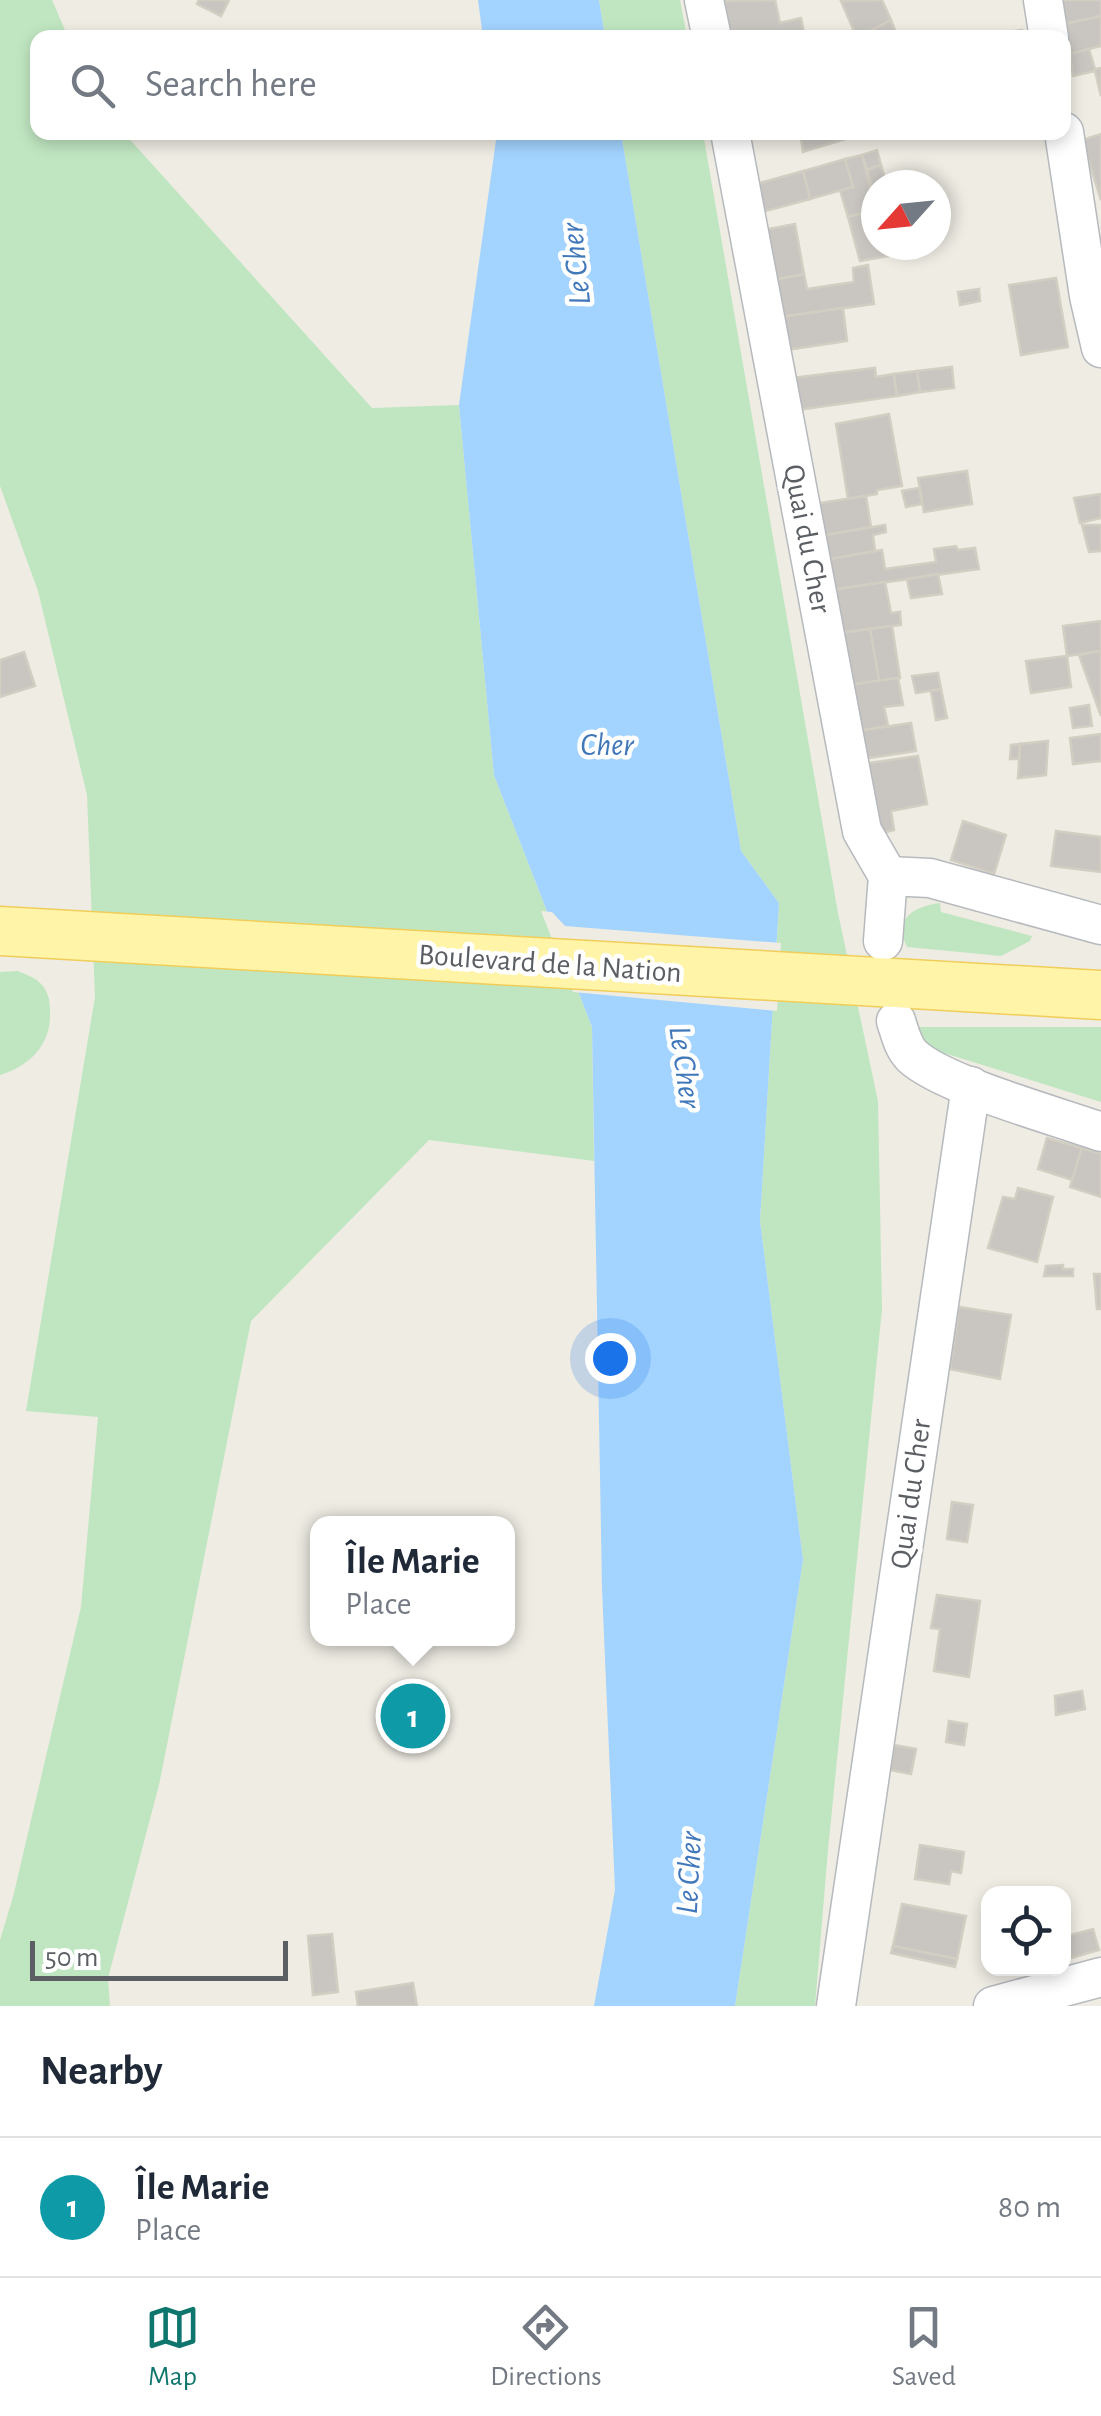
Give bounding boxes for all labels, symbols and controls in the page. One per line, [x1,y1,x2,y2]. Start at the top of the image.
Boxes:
search box [30,30,1071,140]
icon: search [65,58,120,113]
text: Search here [145,66,317,104]
north arrow [861,170,951,260]
water label: Le Cher [556,220,596,307]
street label: Quai du Cher [778,462,836,616]
water label: Cher [580,729,635,761]
street label: Boulevard de la Nation [417,940,683,988]
water label: Le Cher [663,1024,707,1112]
your location [585,1333,636,1384]
street label: Quai du Cher [886,1417,936,1571]
popup [310,1516,515,1646]
text: Île Marie [345,1543,480,1581]
text: Place [345,1588,412,1620]
pin: 1 [380,1678,446,1754]
water label: Le Cher [671,1829,707,1915]
map controls [981,1886,1071,1976]
button: locate [981,1886,1071,1976]
scale bar [30,1936,288,1980]
text: 50 m [45,1944,99,1972]
text: Nearby [40,2050,163,2092]
text: Île Marie [135,2169,270,2207]
text: 1 [67,2191,78,2223]
text: 80 m [998,2191,1061,2223]
text: Place [135,2214,201,2246]
tab: Map [145,2300,200,2394]
tab: Directions [490,2300,602,2394]
tab: Saved [892,2300,956,2394]

